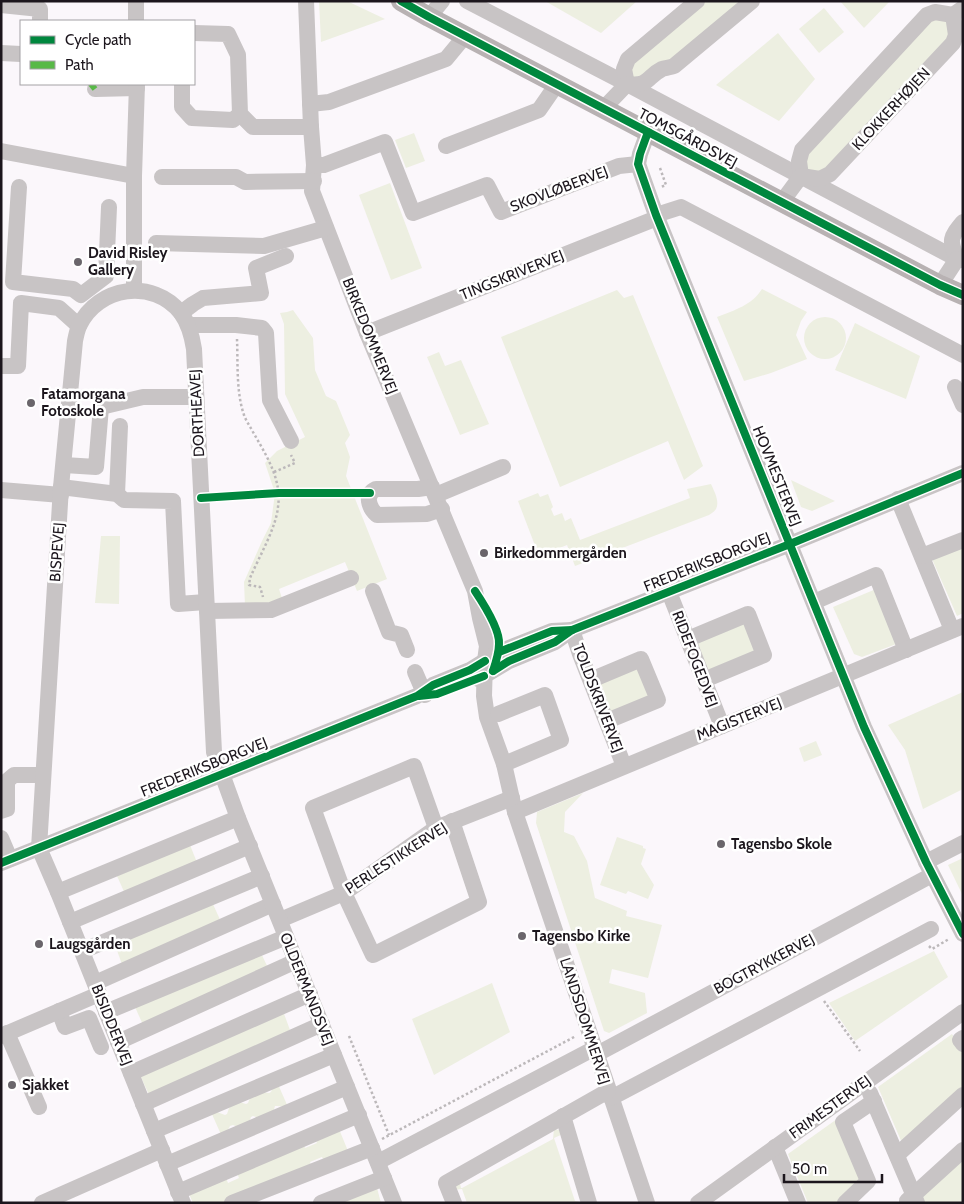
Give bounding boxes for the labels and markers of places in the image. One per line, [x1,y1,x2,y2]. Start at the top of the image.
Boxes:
place label: David Risley Gallery [88,244,169,279]
marker: David Risley Gallery [72,256,84,268]
place label: Fatamorgana Fotoskole [41,385,126,420]
marker: Fatamorgana Fotoskole [25,397,37,409]
place label: Birkedommergården [494,544,627,562]
marker: Birkedommergården [478,547,490,559]
place label: Tagensbo Skole [731,835,832,853]
marker: Tagensbo Skole [715,838,727,850]
place label: Tagensbo Kirke [532,927,631,945]
marker: Tagensbo Kirke [516,930,528,942]
place label: Laugsgården [49,935,130,953]
marker: Laugsgården [33,938,45,950]
place label: Sjakket [22,1076,69,1094]
marker: Sjakket [6,1079,18,1091]

